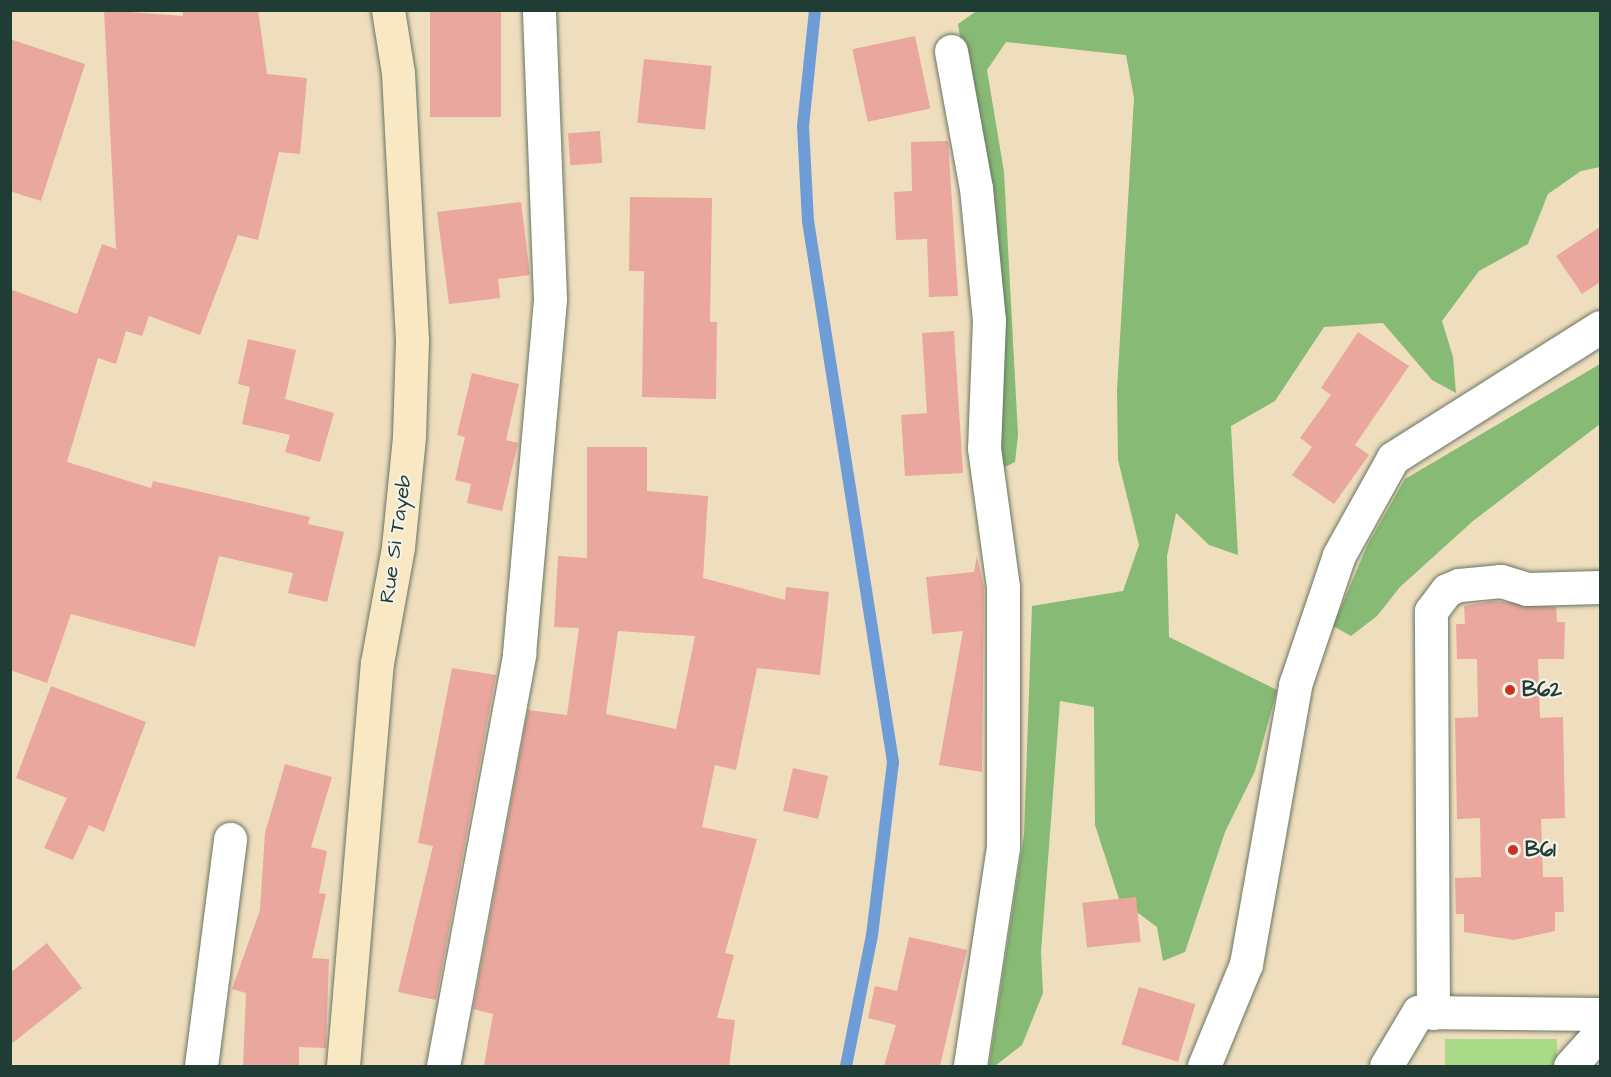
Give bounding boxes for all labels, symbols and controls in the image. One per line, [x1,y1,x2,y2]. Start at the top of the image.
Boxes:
street label: Rue Si Tayeb [375,473,417,605]
place label: B62 [1522,677,1562,703]
marker: B62 [1503,683,1517,697]
place label: B61 [1525,837,1556,863]
marker: B61 [1506,843,1520,857]

